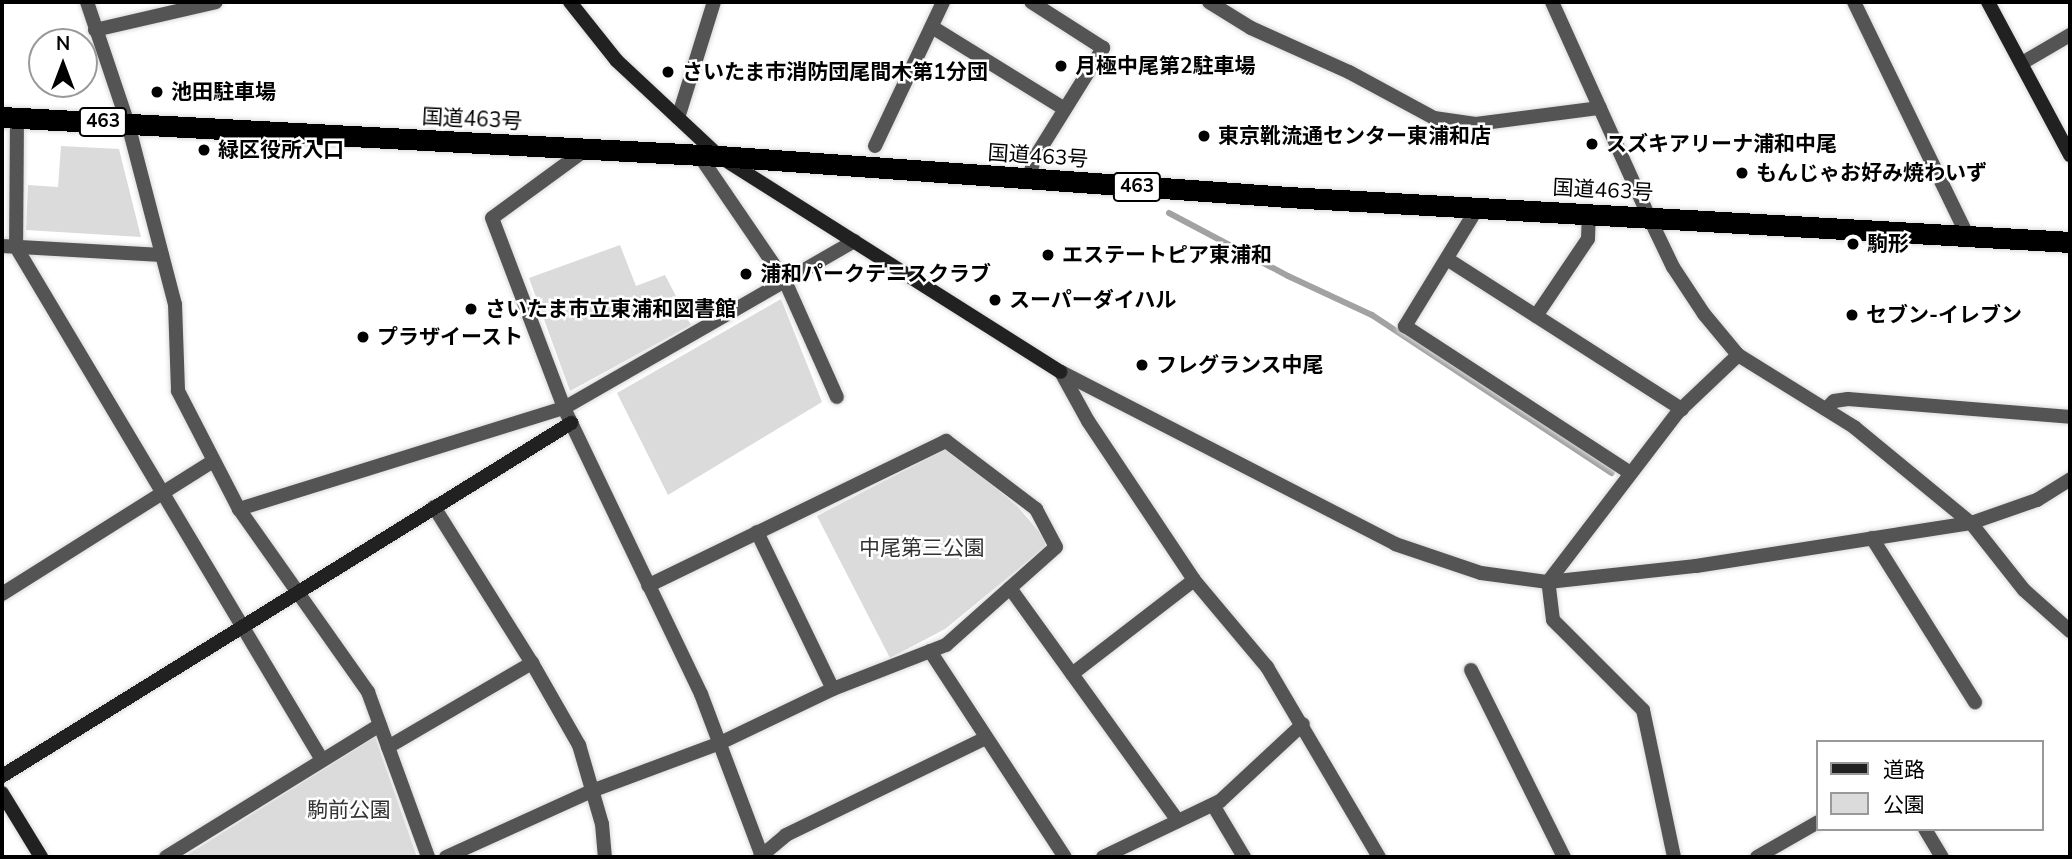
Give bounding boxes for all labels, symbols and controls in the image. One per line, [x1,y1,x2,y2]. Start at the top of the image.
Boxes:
north arrow [28,28,98,98]
text: N [56,31,70,57]
place label: 月極中尾第2駐車場 [1075,53,1256,79]
marker: 月極中尾第2駐車場 [1053,58,1069,74]
place label: さいたま市消防団尾間木第1分団 [682,59,989,85]
marker: さいたま市消防団尾間木第1分団 [660,64,676,80]
place label: 池田駐車場 [171,79,276,105]
marker: 池田駐車場 [149,84,165,100]
street label: 国道463号 [421,104,523,134]
road number: 463 [78,106,128,138]
place label: 東京靴流通センター東浦和店 [1218,123,1491,149]
marker: 東京靴流通センター東浦和店 [1196,128,1212,144]
place label: スズキアリーナ浦和中尾 [1606,131,1837,157]
marker: スズキアリーナ浦和中尾 [1584,136,1600,152]
place label: 緑区役所入口 [218,137,344,163]
street label: 国道463号 [987,140,1089,172]
marker: 緑区役所入口 [196,142,212,158]
place label: もんじゃお好み焼わいず [1756,160,1987,186]
marker: もんじゃお好み焼わいず [1734,165,1750,181]
road number: 463 [1112,172,1162,202]
street label: 国道463号 [1552,175,1654,205]
place label: 駒形 [1867,231,1909,257]
marker: 駒形 [1845,236,1861,252]
place label: エステートピア東浦和 [1062,242,1272,268]
marker: エステートピア東浦和 [1040,247,1056,263]
place label: 浦和パークテニスクラブ [760,261,991,287]
marker: 浦和パークテニスクラブ [738,266,754,282]
place label: スーパーダイハル [1009,287,1177,313]
marker: スーパーダイハル [987,292,1003,308]
place label: さいたま市立東浦和図書館 [485,296,737,322]
marker: さいたま市立東浦和図書館 [463,301,479,317]
place label: セブン-イレブン [1866,302,2022,328]
marker: セブン-イレブン [1844,307,1860,323]
place label: プラザイースト [377,324,524,350]
marker: プラザイースト [355,329,371,345]
place label: フレグランス中尾 [1156,352,1324,378]
marker: フレグランス中尾 [1134,357,1150,373]
park label: 中尾第三公園 [859,535,985,561]
legend [1816,740,2044,831]
text: 道路 [1883,756,1925,784]
text: 公園 [1883,791,1925,819]
park label: 駒前公園 [307,797,391,823]

